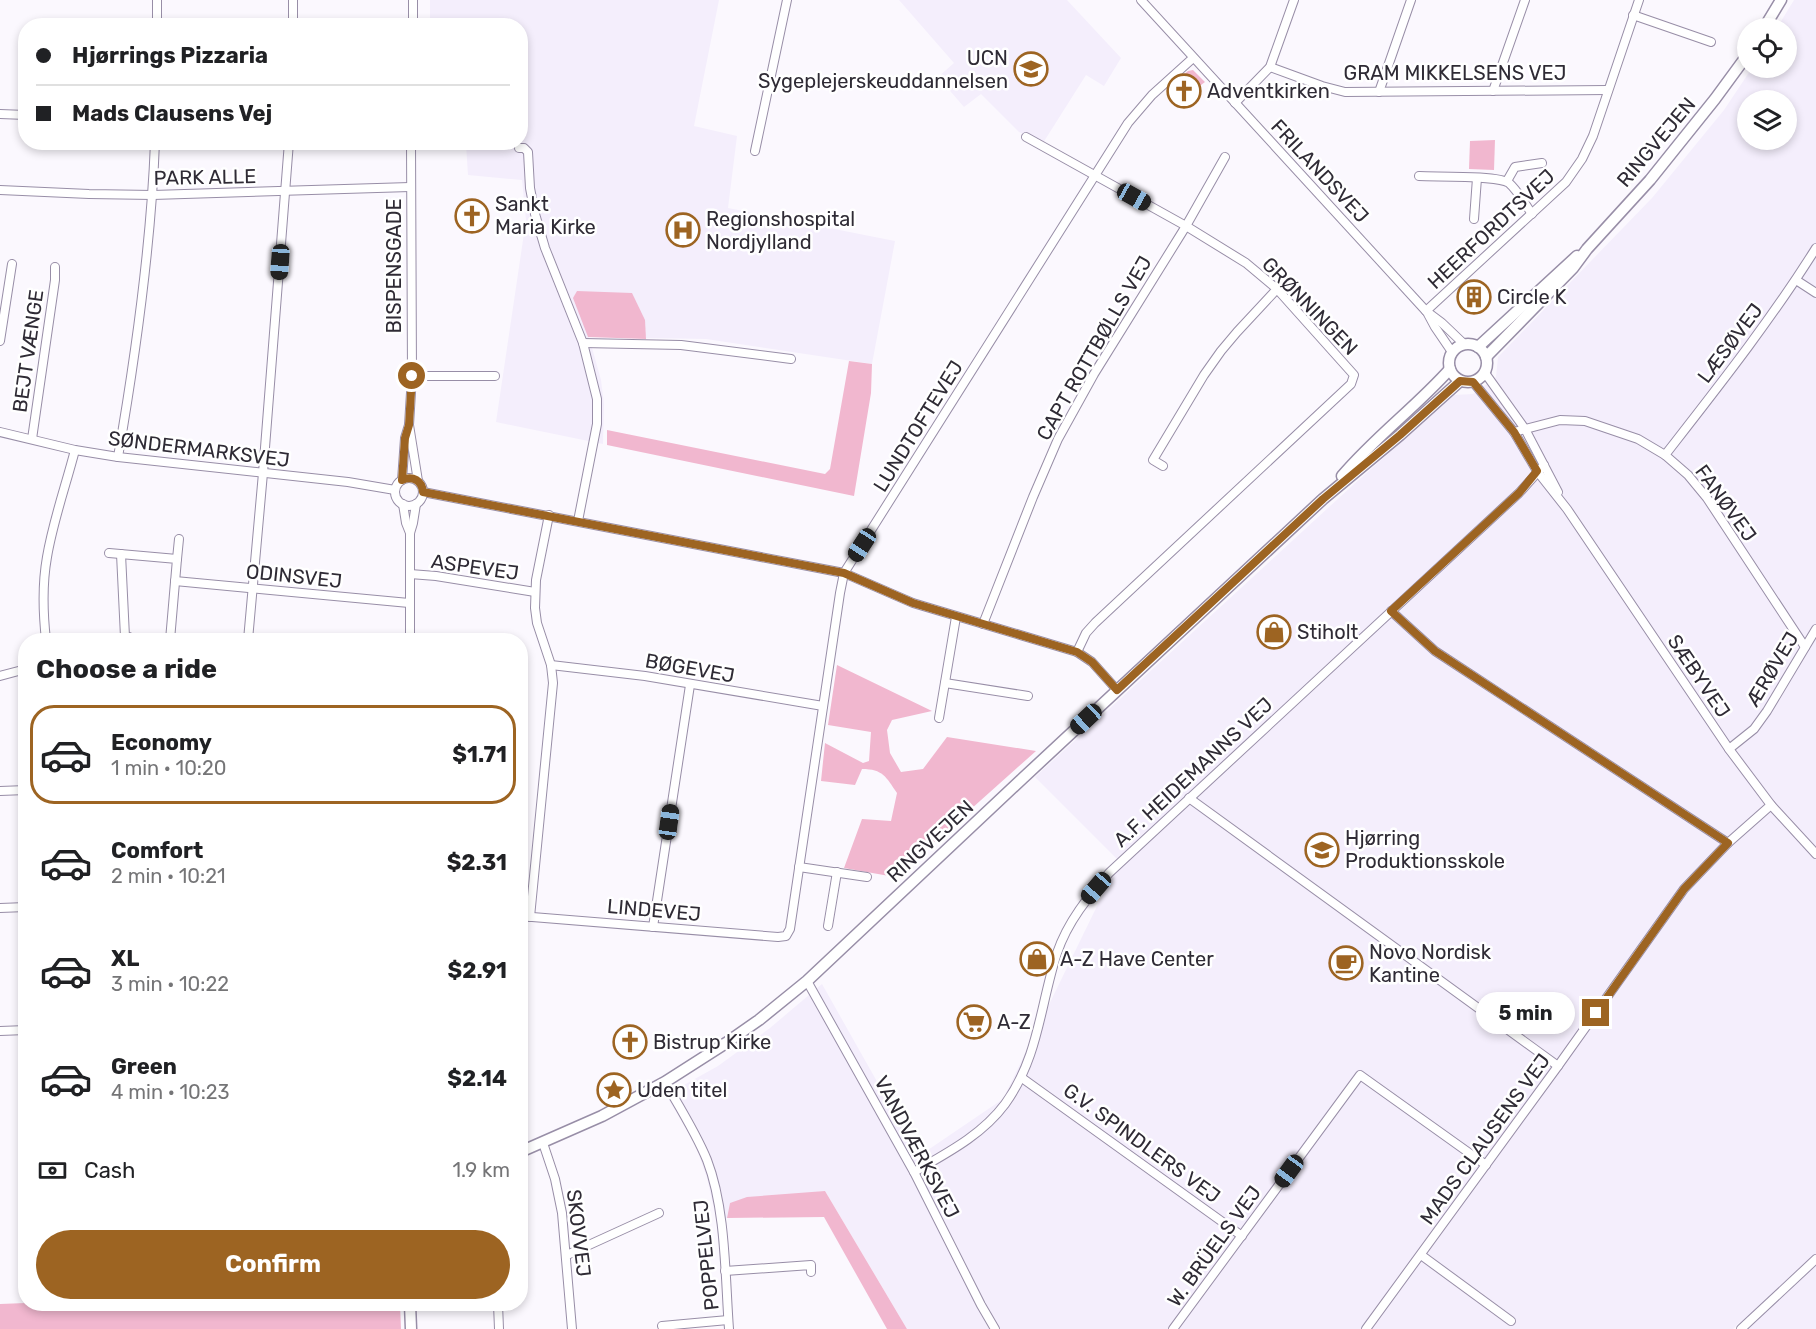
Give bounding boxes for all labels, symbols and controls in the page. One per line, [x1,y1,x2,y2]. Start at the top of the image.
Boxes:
map controls [1737,18,1797,150]
button: locate [1737,18,1797,78]
text: Hjørrings Pizzaria [72,42,268,69]
place label: UCN Sygeplejerskeuddannelsen [758,46,1008,93]
school or university icon: UCN Sygeplejerskeuddannelsen [1013,51,1049,87]
street label: GRAM MIKKELSENS VEJ [1344,61,1566,85]
church icon: Adventkirken [1166,73,1202,109]
place label: Adventkirken [1207,79,1330,103]
button: layers [1737,90,1797,150]
street label: RINGVEJEN [1612,92,1700,192]
text: Mads Clausens Vej [72,100,272,127]
street label: FRILANDSVEJ [1266,114,1374,228]
street label: PARK ALLE [153,164,257,190]
street label: HEERFORDTSVEJ [1423,164,1559,294]
car [1114,180,1154,214]
place label: Sankt Maria Kirke [495,192,596,239]
street label: BISPENSGADE [382,198,406,334]
church icon: Sankt Maria Kirke [454,198,490,234]
place label: Regionshospital Nordjylland [706,207,855,254]
hospital icon: Regionshospital Nordjylland [665,212,701,248]
car [270,243,290,281]
street label: CAPT ROTTBØLLS VEJ [1031,252,1157,444]
street label: GRØNNINGEN [1257,252,1363,360]
building icon: Circle K [1456,279,1492,315]
place label: Circle K [1497,285,1567,309]
street label: BEJT VÆNGE [8,288,48,414]
street label: LÆSØVEJ [1692,298,1768,388]
street label: LUNDTOFTEVEJ [868,356,968,496]
route start [398,362,425,389]
street label: SØNDERMARKSVEJ [107,426,291,472]
street label: FANØVEJ [1690,460,1762,546]
car [845,525,879,565]
street label: ASPEVEJ [430,549,520,585]
street label: ODINSVEJ [245,559,343,593]
shop icon: Stiholt [1256,614,1292,650]
place label: Stiholt [1297,620,1359,644]
street label: ÆRØVEJ [1740,627,1804,711]
street label: SÆBYVEJ [1663,630,1735,722]
street label: BØGEVEJ [643,648,737,688]
text: Choose a ride [36,653,217,685]
street label: A.F. HEIDEMANNS VEJ [1109,692,1277,852]
car [1067,700,1105,738]
icon: car [39,728,93,782]
text: Economy [111,729,212,756]
text: $1.71 [452,741,507,768]
text: 1 min · 10:20 [111,756,226,780]
street label: RINGVEJEN [882,795,978,887]
car [658,803,680,841]
place label: Hjørring Produktionsskole [1345,826,1505,873]
school or university icon: Hjørring Produktionsskole [1304,832,1340,868]
icon: car [39,836,93,890]
text: Comfort [111,837,203,864]
text: $2.31 [447,849,507,876]
text: 2 min · 10:21 [111,864,225,888]
car [1077,869,1115,907]
street label: LINDEVEJ [606,894,702,926]
place label: Novo Nordisk Kantine [1369,940,1492,987]
shop icon: A-Z Have Center [1019,941,1055,977]
icon: car [39,944,93,998]
text: XL [111,945,139,972]
cafe icon: Novo Nordisk Kantine [1328,945,1364,981]
place label: A-Z Have Center [1060,947,1214,971]
text: $2.91 [448,957,507,984]
text: 3 min · 10:22 [111,972,229,996]
callout: 5 min [1476,992,1575,1034]
route end [1582,999,1609,1026]
text: 5 min [1498,1001,1553,1025]
supermarket icon: A-Z [956,1004,992,1040]
place label: A-Z [997,1010,1031,1034]
church icon: Bistrup Kirke [612,1024,648,1060]
place label: Bistrup Kirke [653,1030,771,1054]
street label: MADS CLAUSENS VEJ [1415,1049,1555,1229]
icon: car [39,1052,93,1106]
text: Green [111,1053,177,1080]
text: $2.14 [447,1065,507,1092]
place icon: Uden titel [596,1072,632,1108]
street label: VANDVÆRKSVEJ [869,1072,965,1222]
place label: Uden titel [637,1078,727,1102]
street label: G.V. SPINDLERS VEJ [1059,1078,1225,1208]
text: 4 min · 10:23 [111,1080,230,1104]
car [1271,1151,1307,1191]
icon: cash [36,1154,69,1187]
text: Cash [84,1157,135,1184]
text: 1.9 km [452,1158,510,1182]
street label: W. BRÜELS VEJ [1162,1181,1266,1311]
street label: SKOVVEJ [562,1188,596,1278]
street label: POPPELVEJ [688,1198,724,1312]
button: Confirm [36,1230,510,1299]

